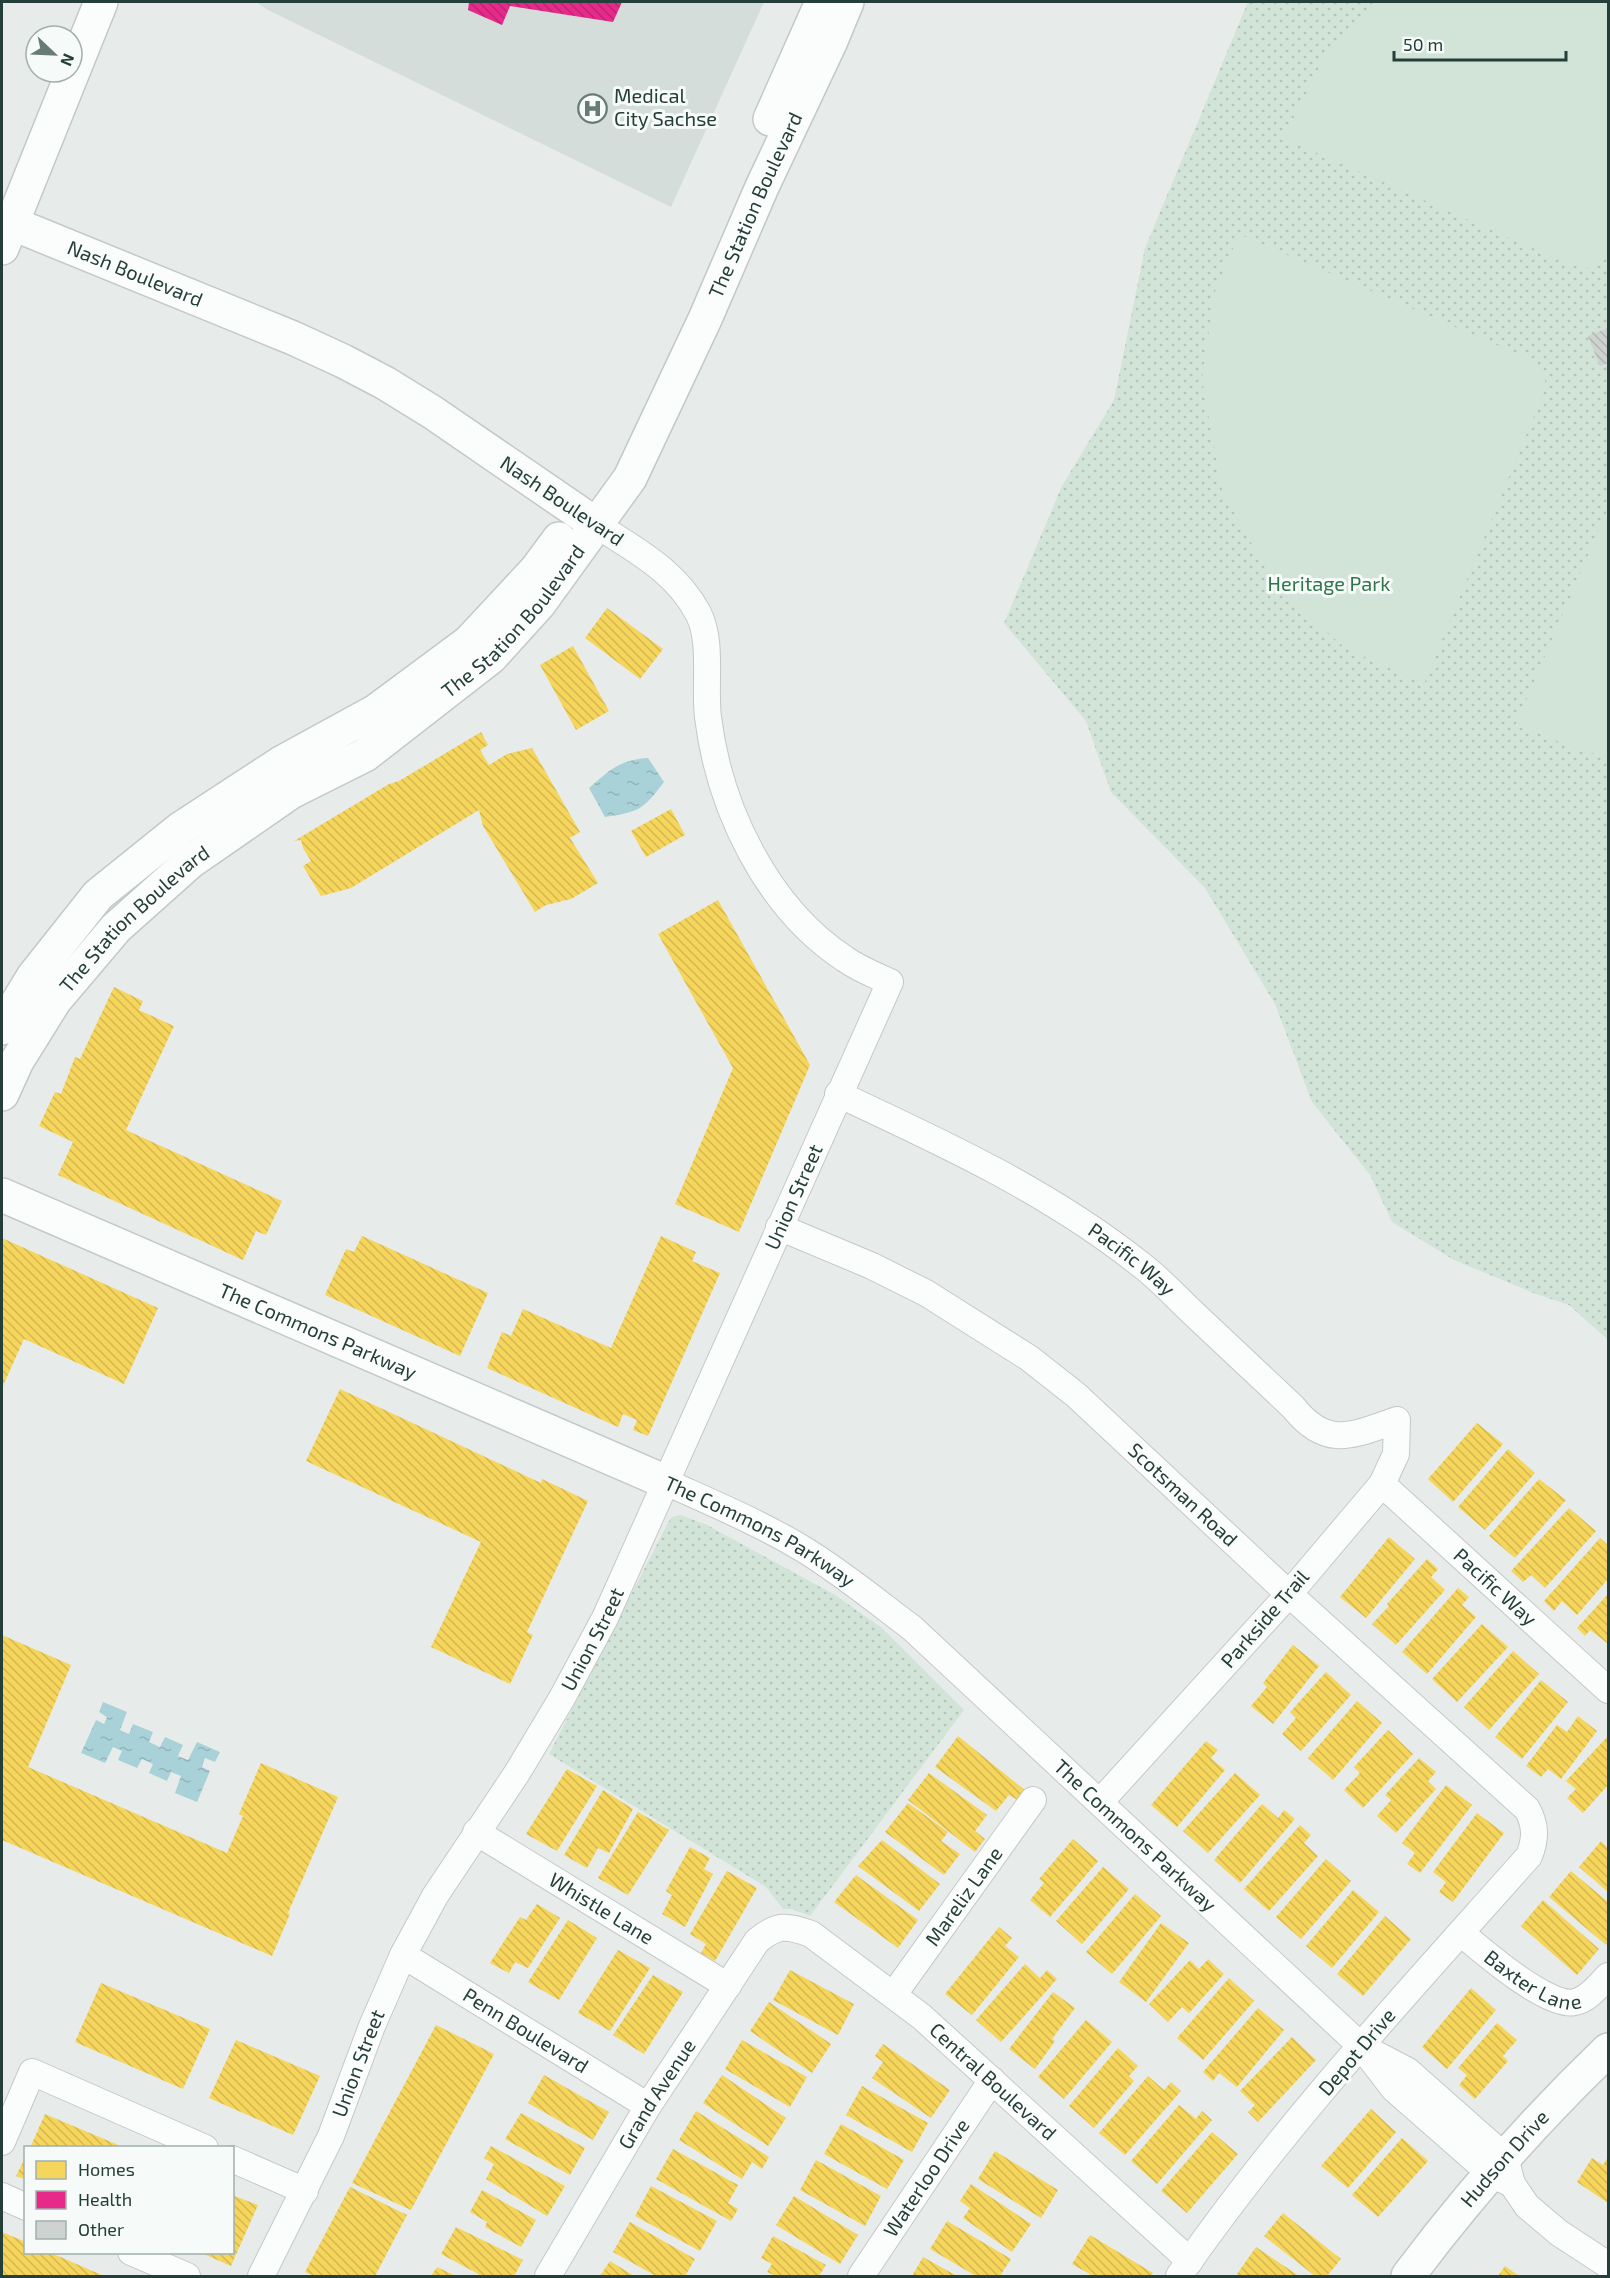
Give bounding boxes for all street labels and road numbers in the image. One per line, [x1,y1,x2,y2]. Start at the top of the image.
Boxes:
street label: The Station Boulevard [703,108,807,301]
street label: Nash Boulevard [64,234,207,311]
street label: Nash Boulevard [496,450,629,550]
street label: The Station Boulevard [436,540,589,702]
street label: The Station Boulevard [54,839,213,997]
street label: Union Street [759,1140,827,1253]
street label: Pacific Way [1084,1217,1181,1300]
street label: The Commons Parkway [216,1277,421,1384]
street label: Scotsman Road [1124,1437,1243,1551]
street label: The Commons Parkway [661,1470,860,1592]
street label: Pacific Way [1449,1542,1543,1630]
street label: Parkside Trail [1215,1564,1313,1672]
street label: Union Street [555,1583,628,1695]
street label: The Commons Parkway [1050,1754,1222,1916]
street label: Mareliz Lane [919,1842,1007,1950]
street label: Whistle Lane [545,1867,659,1949]
street label: Baxter Lane [1480,1944,1584,2014]
street label: Penn Boulevard [459,1982,593,2077]
street label: Depot Drive [1313,2003,1400,2100]
street label: Union Street [326,2005,389,2120]
street label: Central Boulevard [925,2017,1062,2145]
street label: Grand Avenue [612,2034,700,2153]
street label: Hudson Drive [1455,2105,1553,2211]
street label: Waterloo Drive [878,2114,974,2241]

